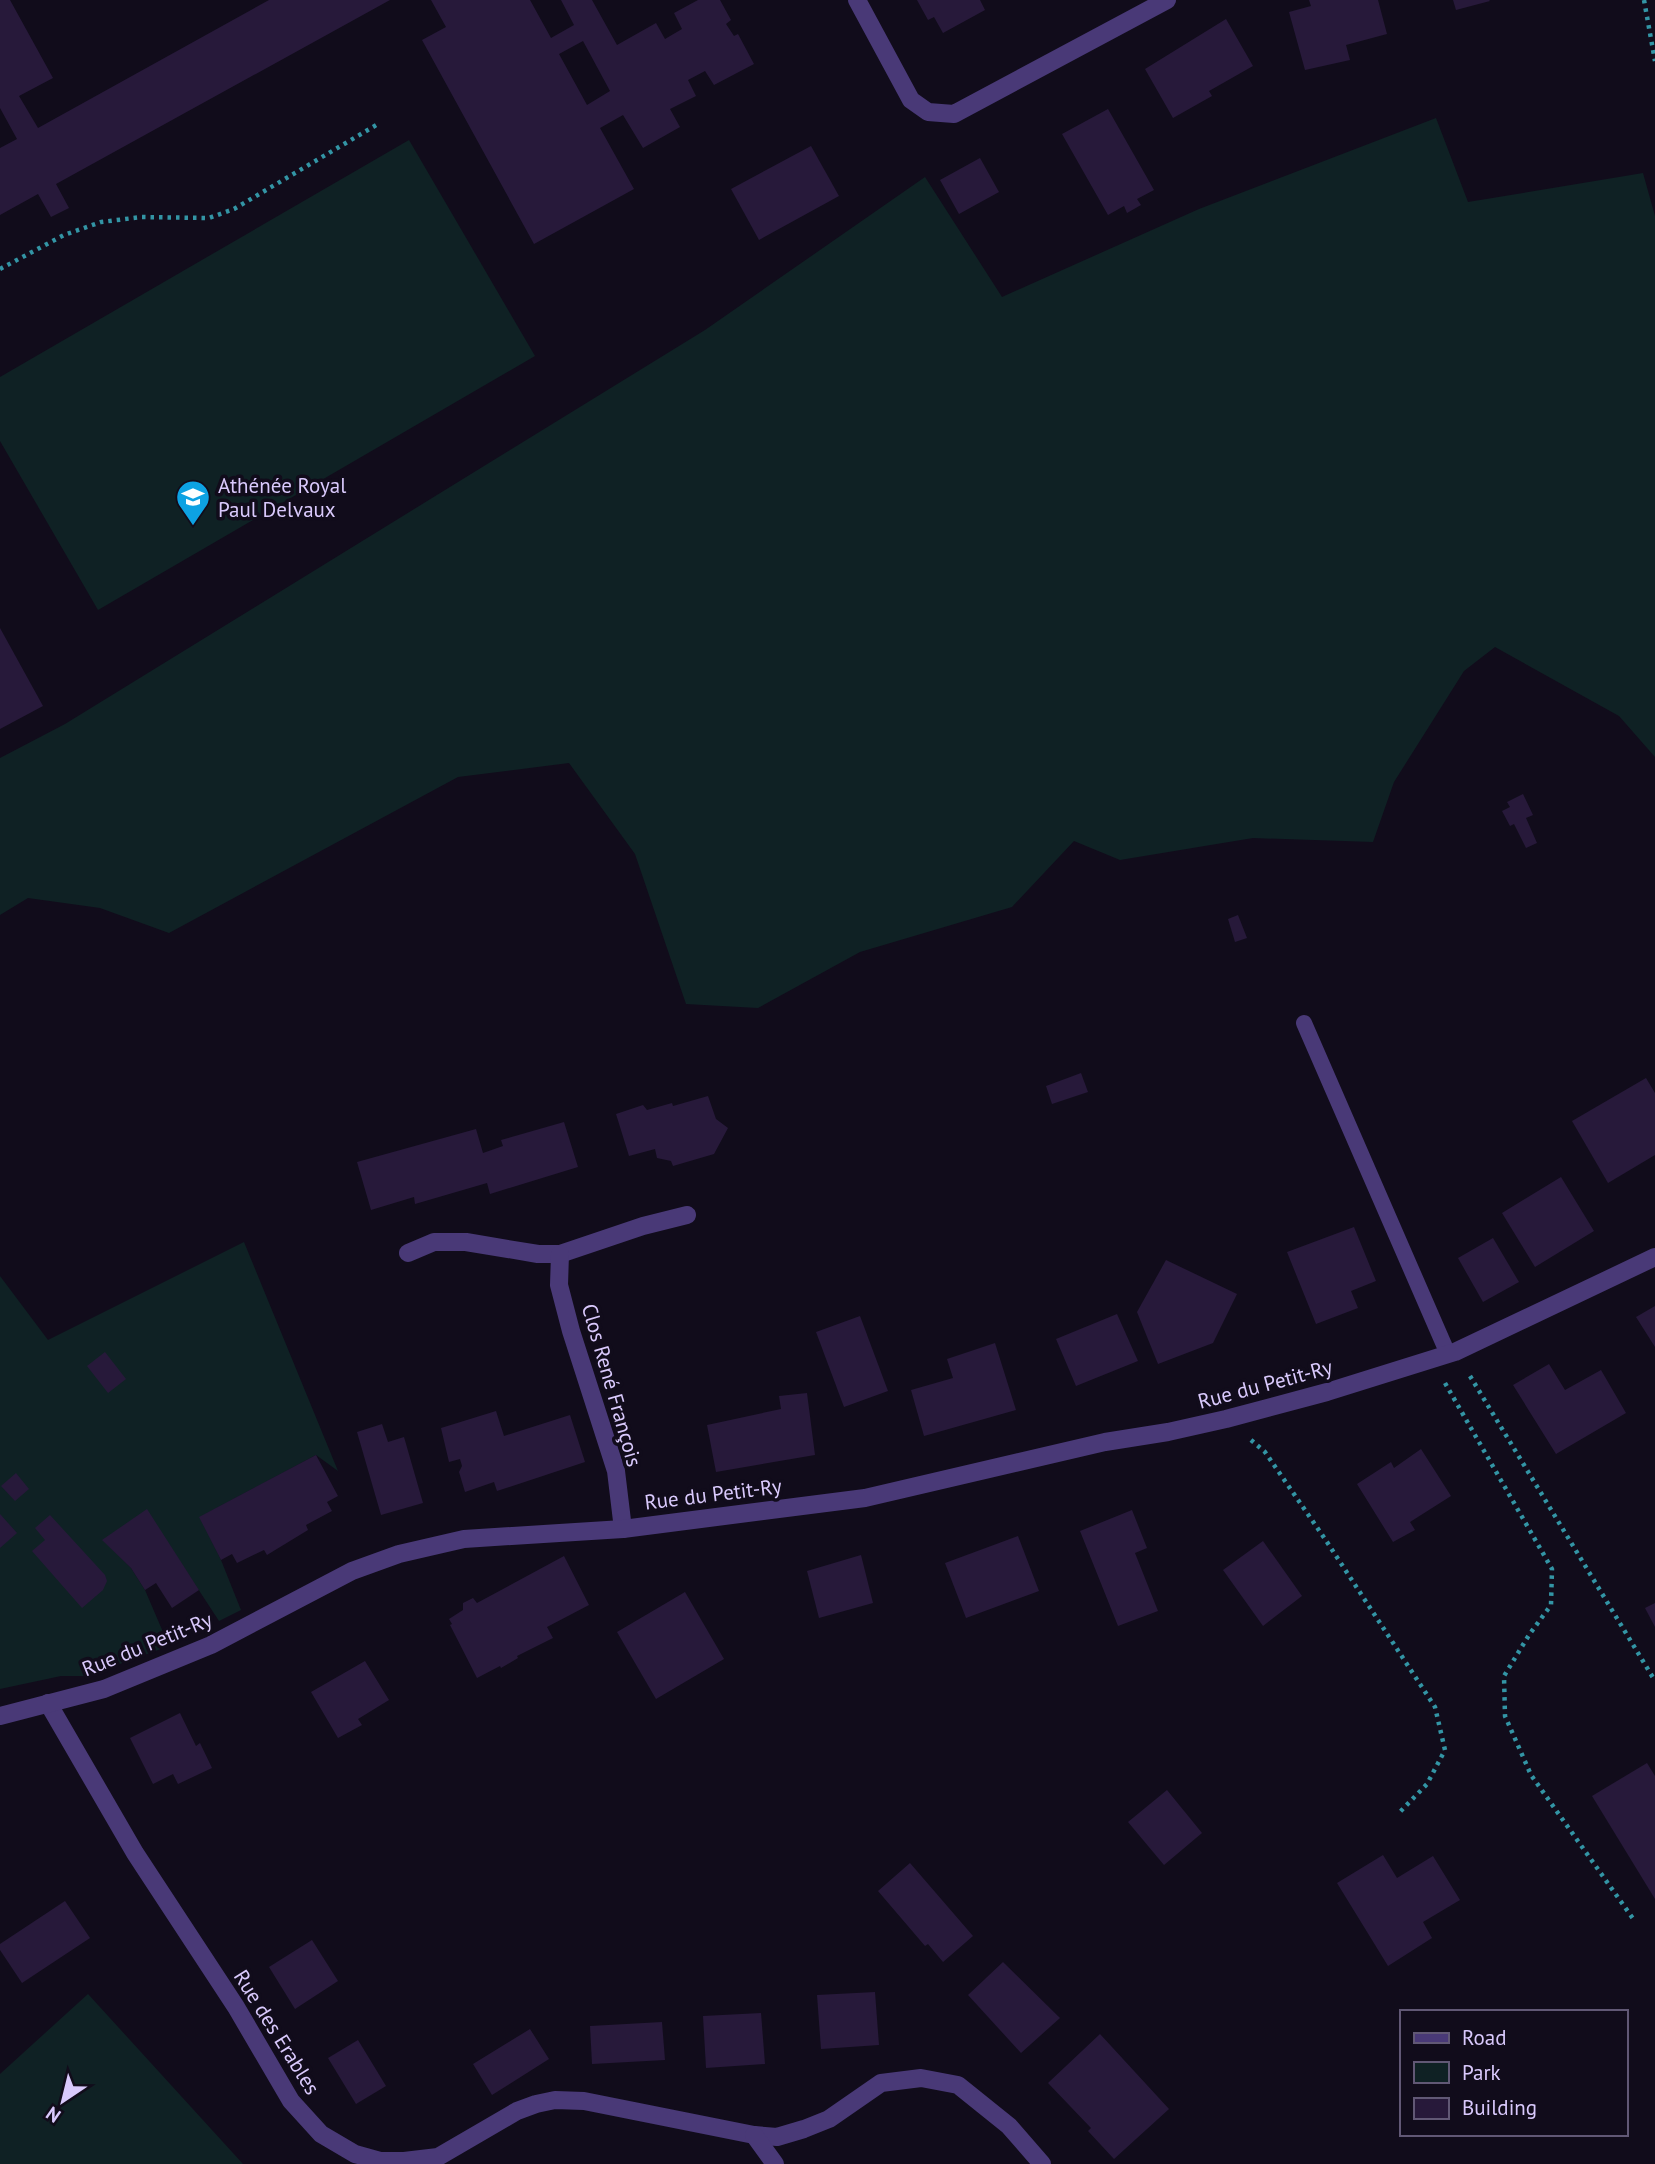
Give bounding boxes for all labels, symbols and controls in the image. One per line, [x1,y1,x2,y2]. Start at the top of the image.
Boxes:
place label: Athénée Royal Paul Delvaux [218,472,346,523]
school or university icon: Athénée Royal Paul Delvaux [174,478,212,527]
street label: Clos René François [576,1300,648,1470]
street label: Rue du Petit-Ry [1195,1353,1335,1415]
street label: Rue du Petit-Ry [643,1472,783,1516]
street label: Rue du Petit-Ry [78,1606,216,1682]
street label: Rue des Erables [228,1965,326,2099]
legend [1400,2010,1627,2136]
text: Road [1462,2024,1506,2051]
text: Park [1462,2059,1501,2086]
north arrow [28,2066,98,2136]
text: Building [1462,2094,1537,2121]
text: N [41,2102,65,2128]

